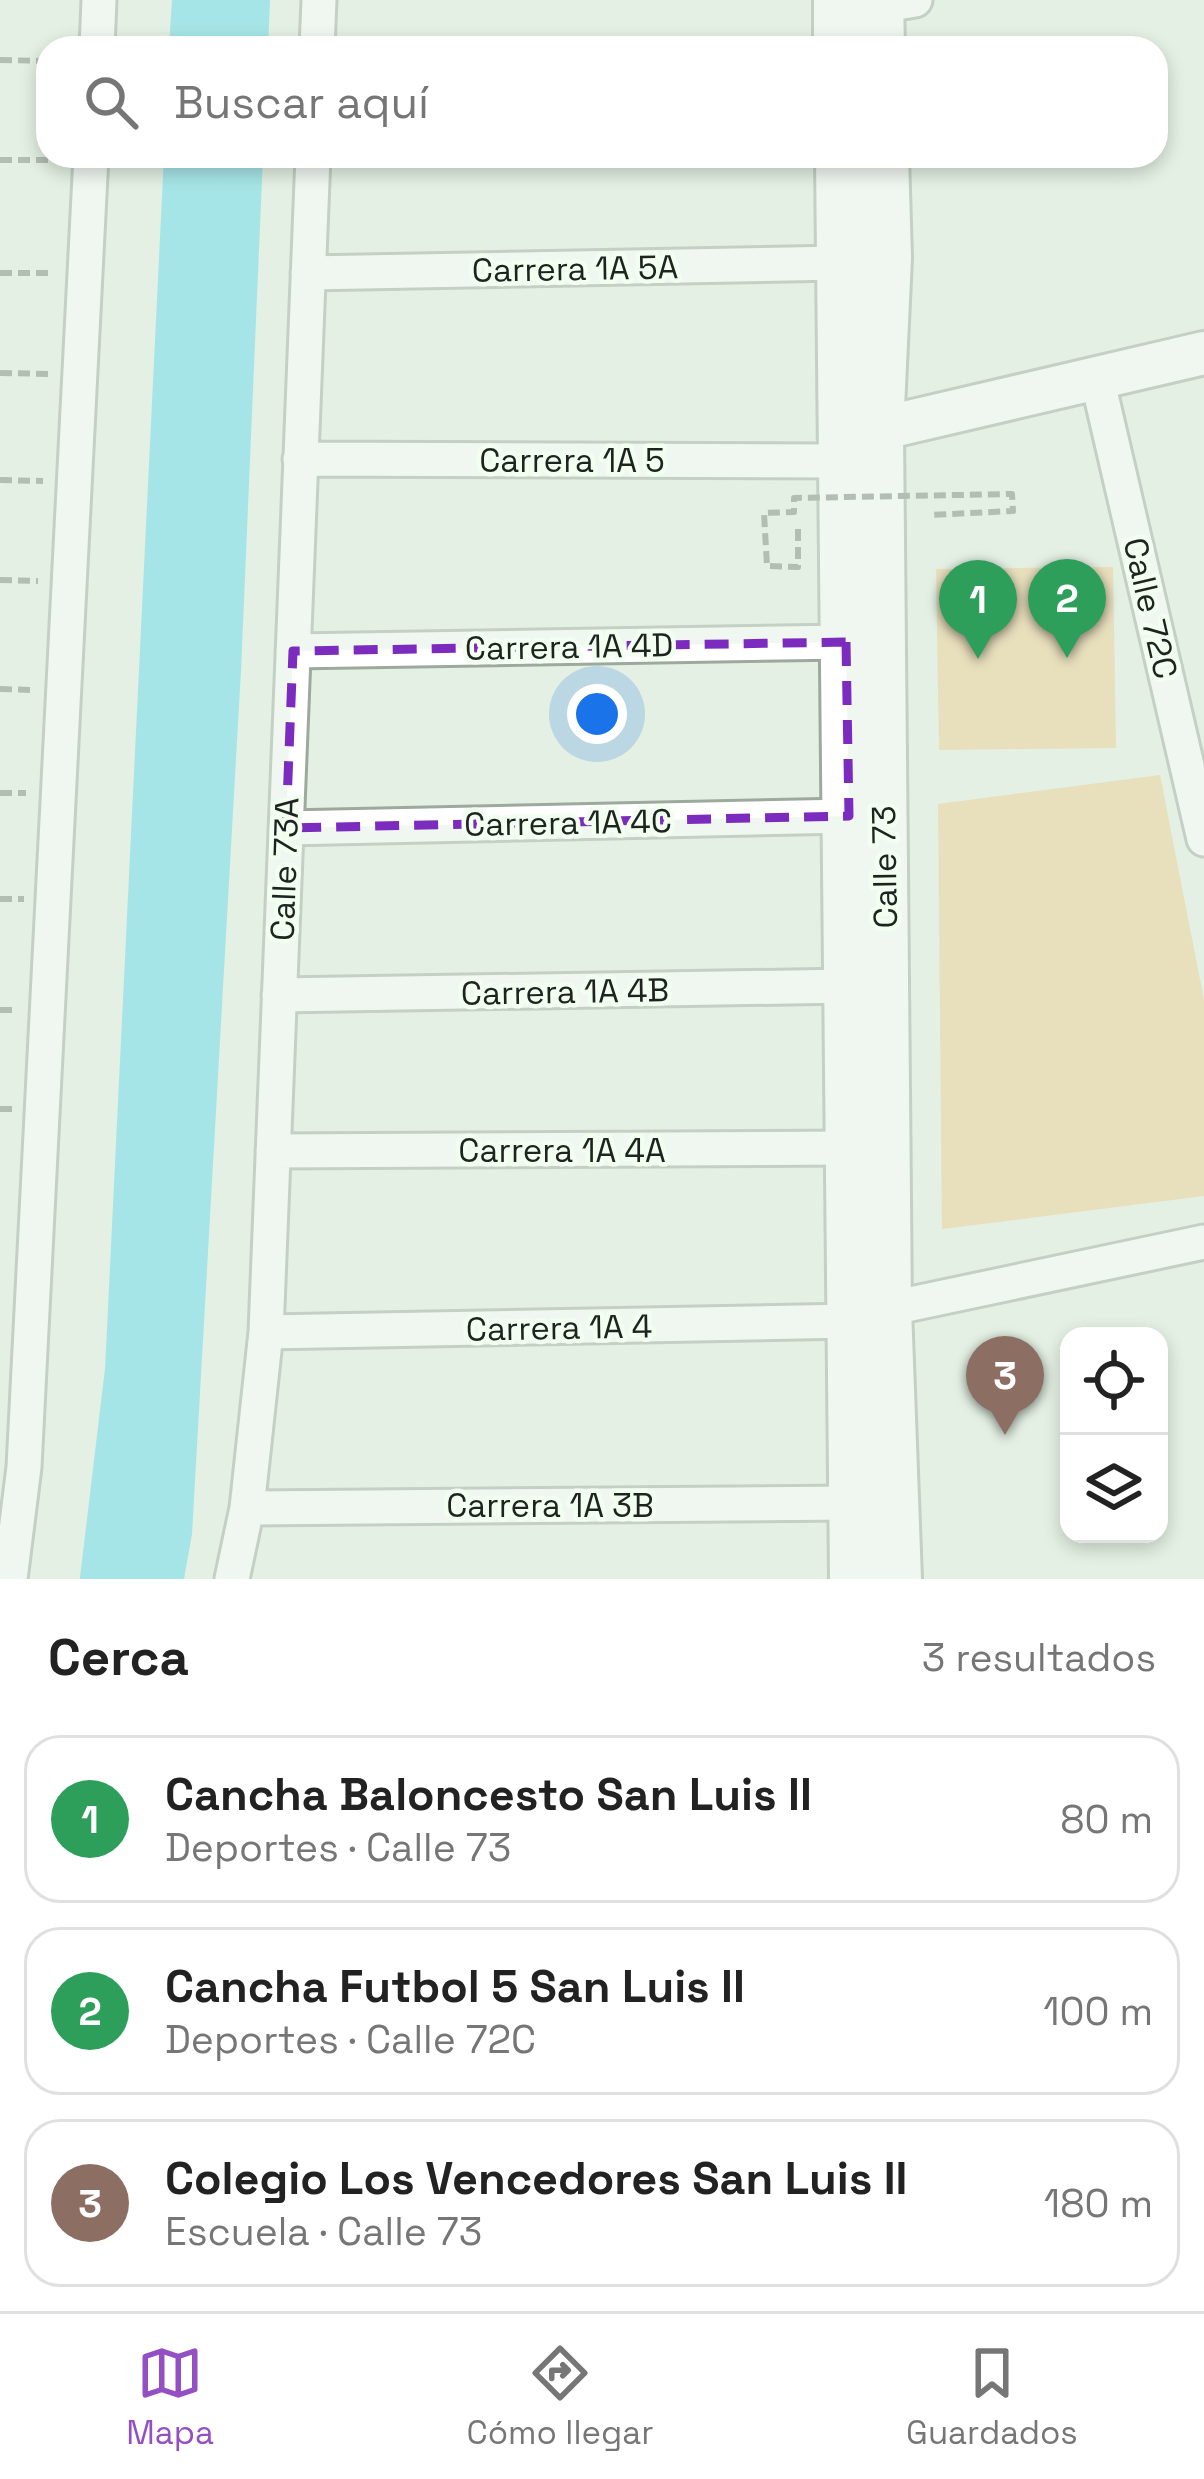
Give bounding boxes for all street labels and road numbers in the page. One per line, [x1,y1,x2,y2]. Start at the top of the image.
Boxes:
street label: Carrera 1A 5A [471,246,679,292]
street label: Carrera 1A 5 [479,440,665,482]
street label: Calle 72C [1113,533,1187,683]
street label: Carrera 1A 4D [464,624,674,670]
street label: Calle 73A [262,797,308,942]
street label: Carrera 1A 4C [464,800,672,846]
street label: Calle 73 [863,805,907,929]
street label: Carrera 1A 4B [460,969,670,1015]
street label: Carrera 1A 4A [458,1130,666,1172]
street label: Carrera 1A 4 [465,1305,653,1351]
street label: Carrera 1A 3B [446,1485,654,1527]

